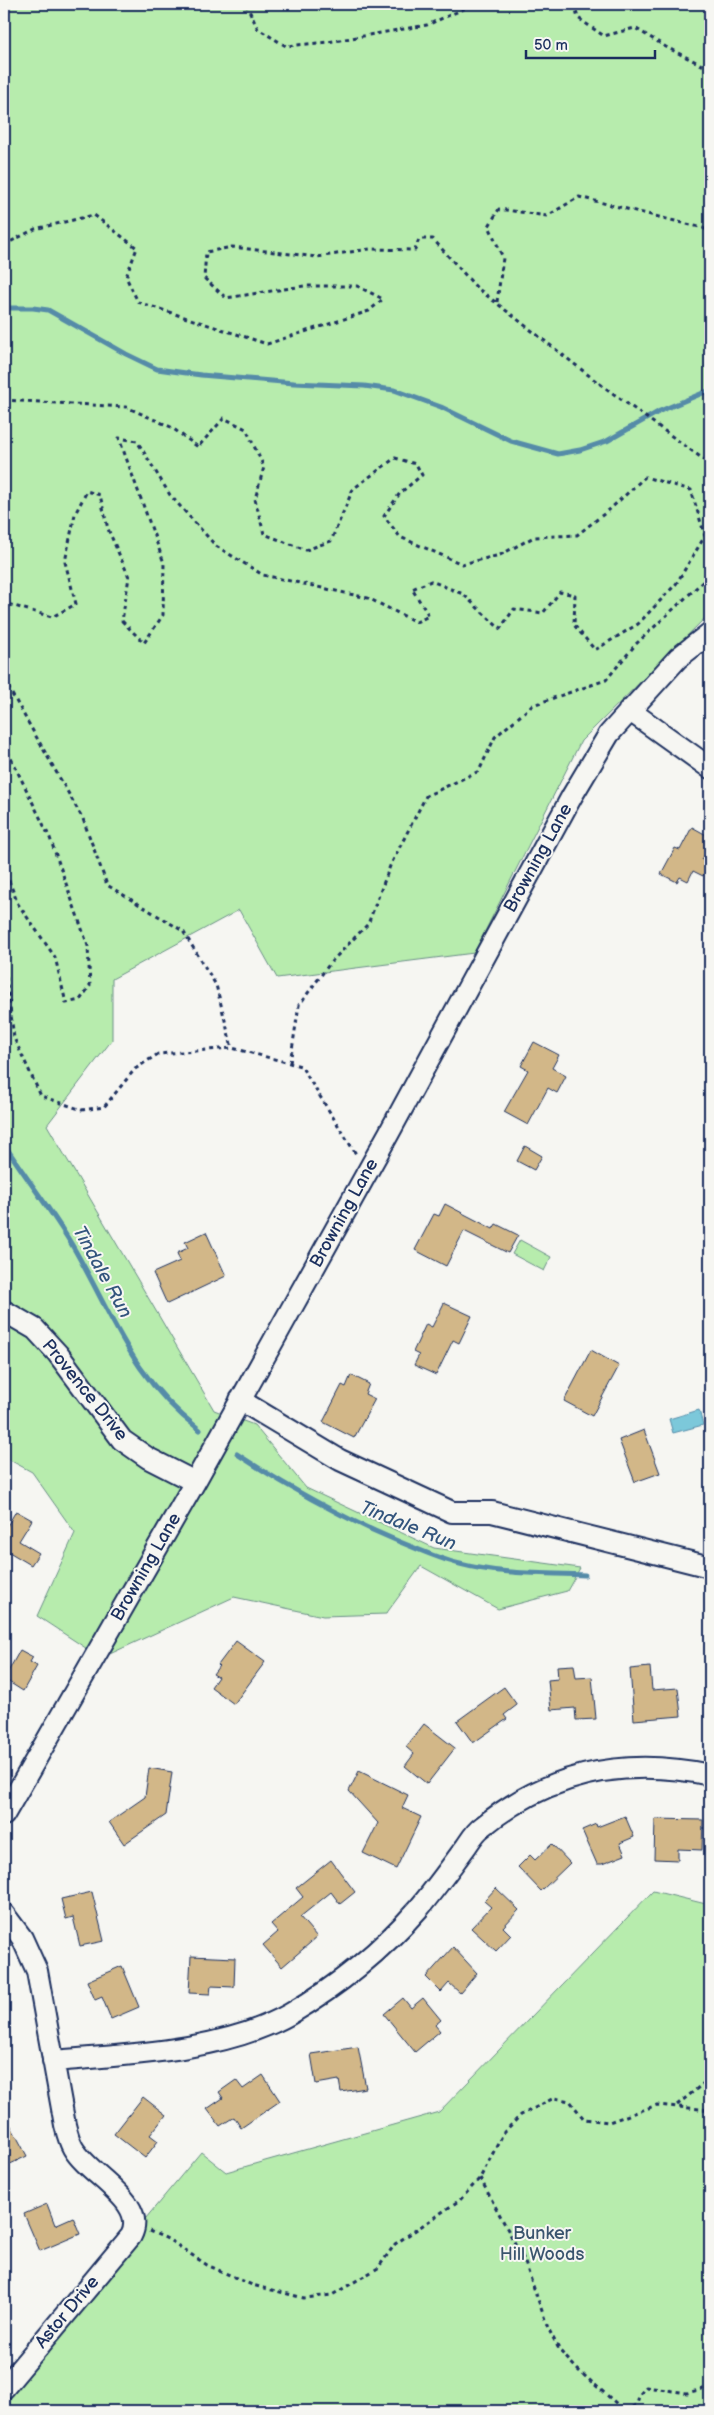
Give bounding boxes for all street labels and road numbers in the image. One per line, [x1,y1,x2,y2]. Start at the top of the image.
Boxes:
street label: Browning Lane [499,800,577,916]
street label: Browning Lane [305,1155,383,1271]
street label: Provence Drive [38,1335,132,1445]
street label: Browning Lane [107,1509,186,1625]
street label: Astor Drive [31,2271,104,2353]

